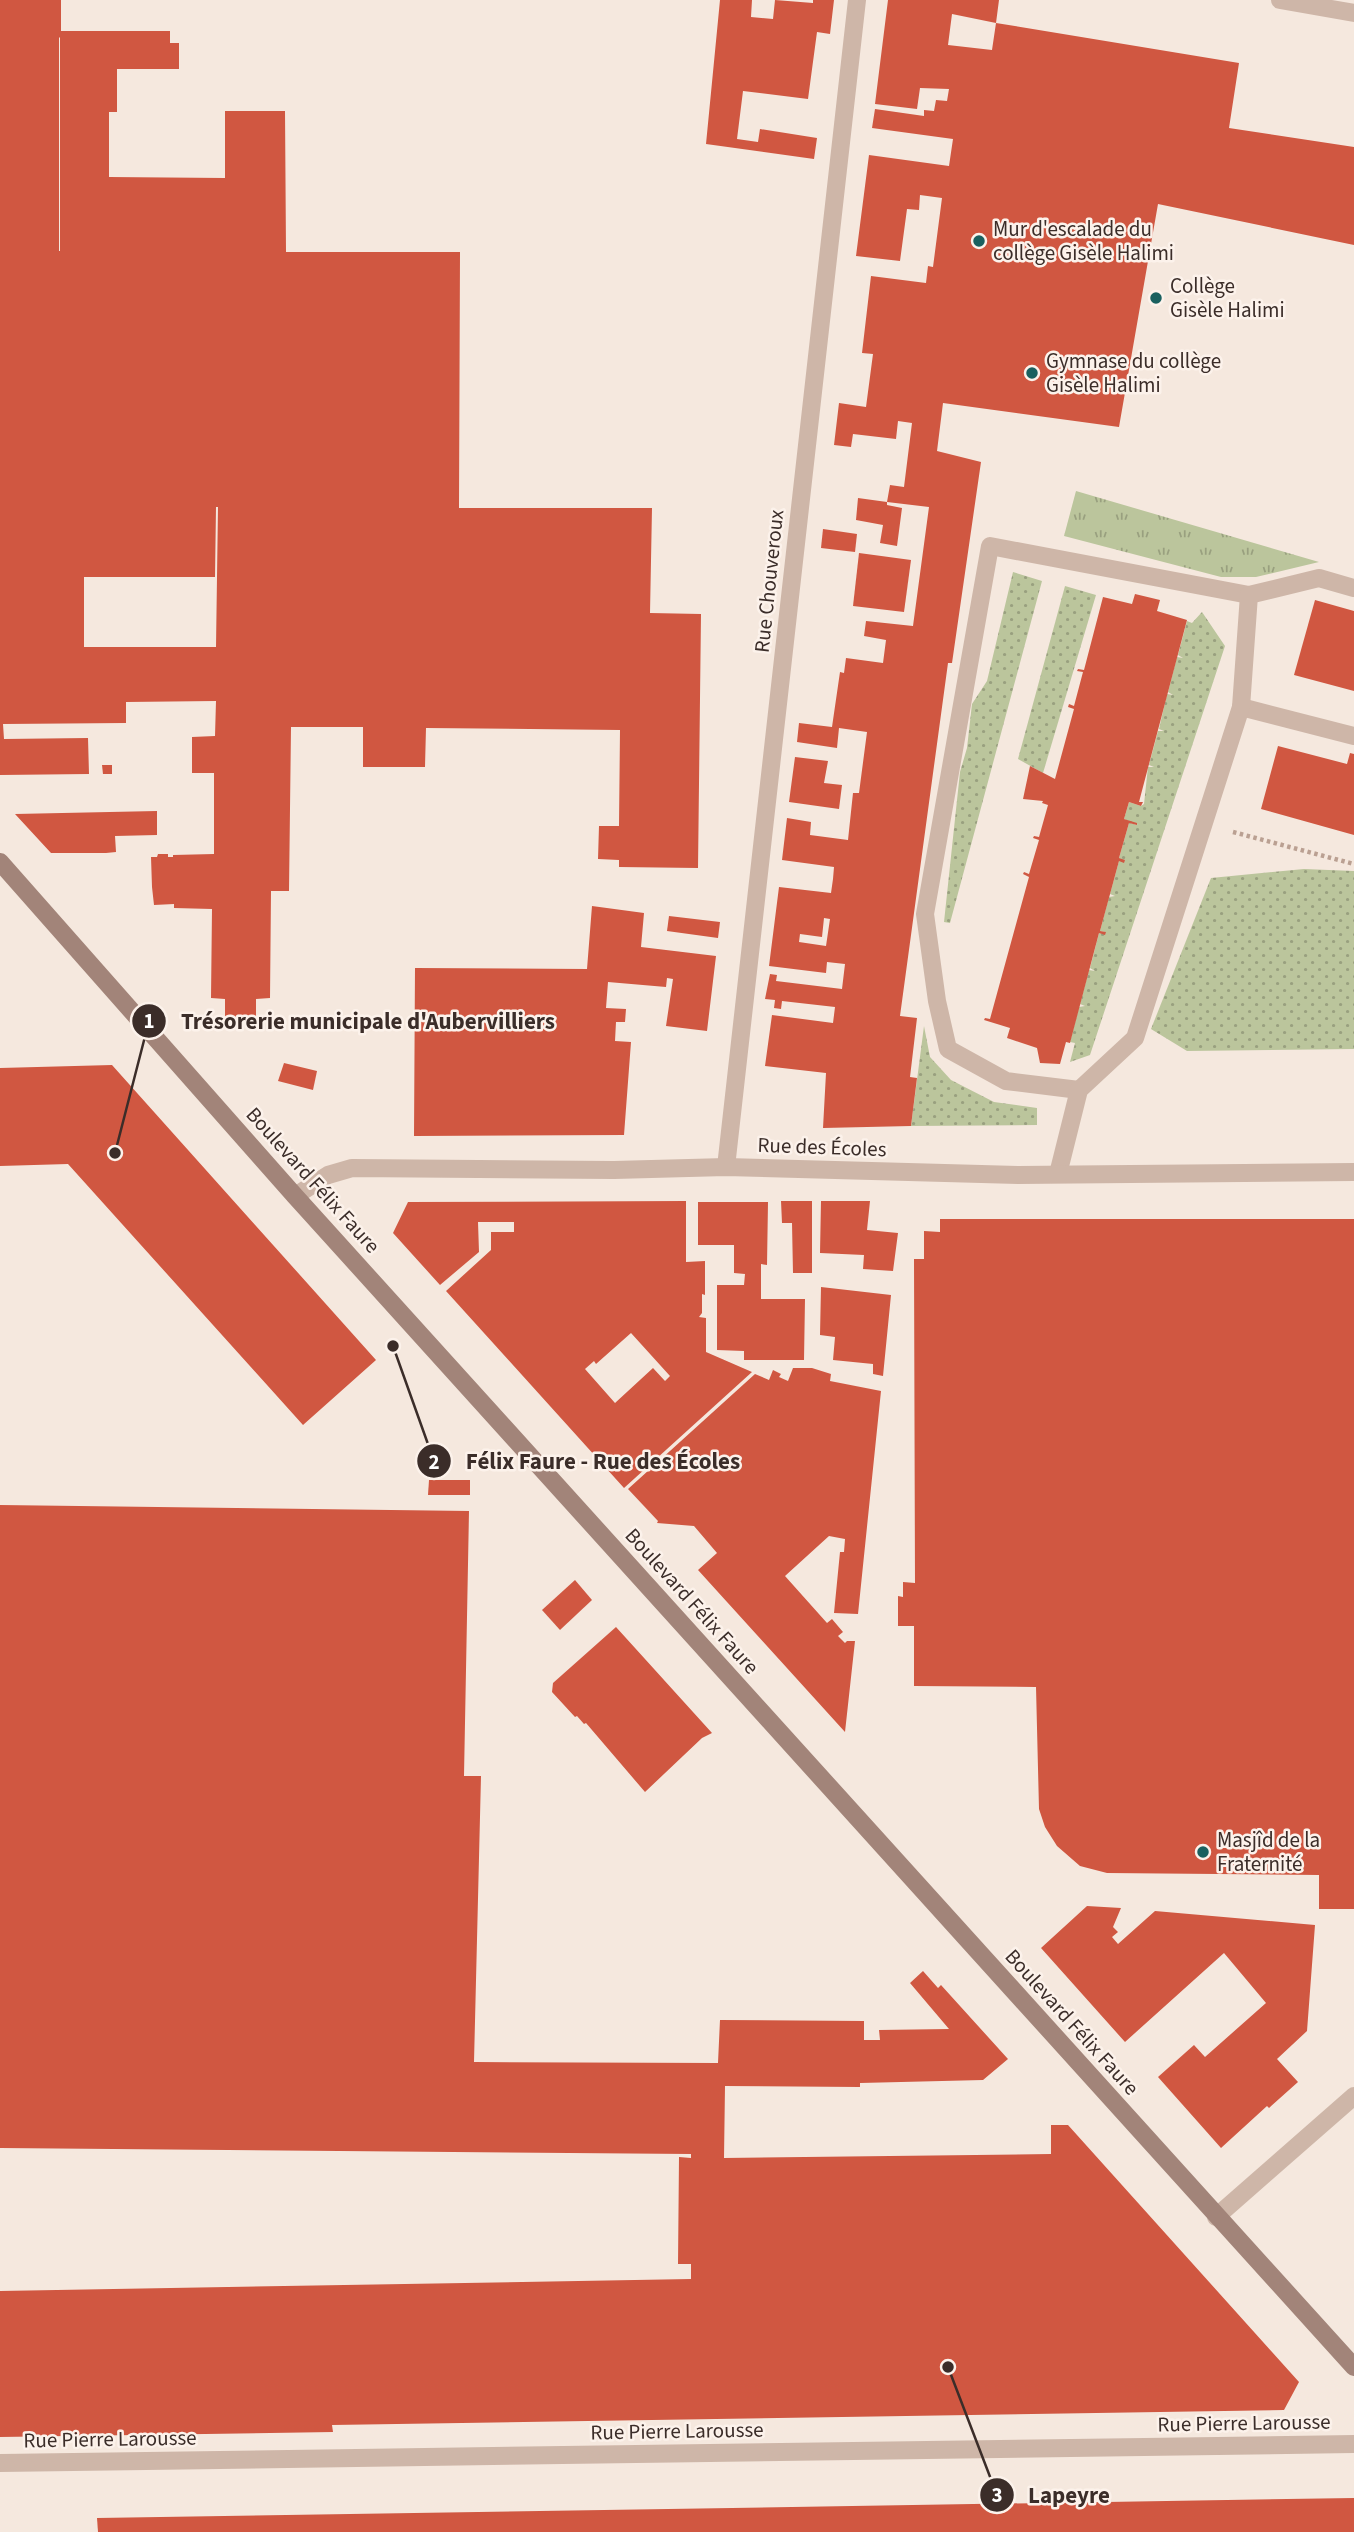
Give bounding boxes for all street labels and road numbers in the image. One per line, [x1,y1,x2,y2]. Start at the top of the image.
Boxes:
street label: Rue Chouveroux [747,507,791,654]
street label: Boulevard Félix Faure [239,1100,387,1260]
street label: Rue des Écoles [757,1130,887,1164]
street label: Boulevard Félix Faure [618,1521,766,1681]
street label: Boulevard Félix Faure [998,1942,1146,2102]
street label: Rue Pierre Larousse [1157,2406,1331,2440]
street label: Rue Pierre Larousse [590,2414,764,2448]
street label: Rue Pierre Larousse [23,2422,197,2456]

